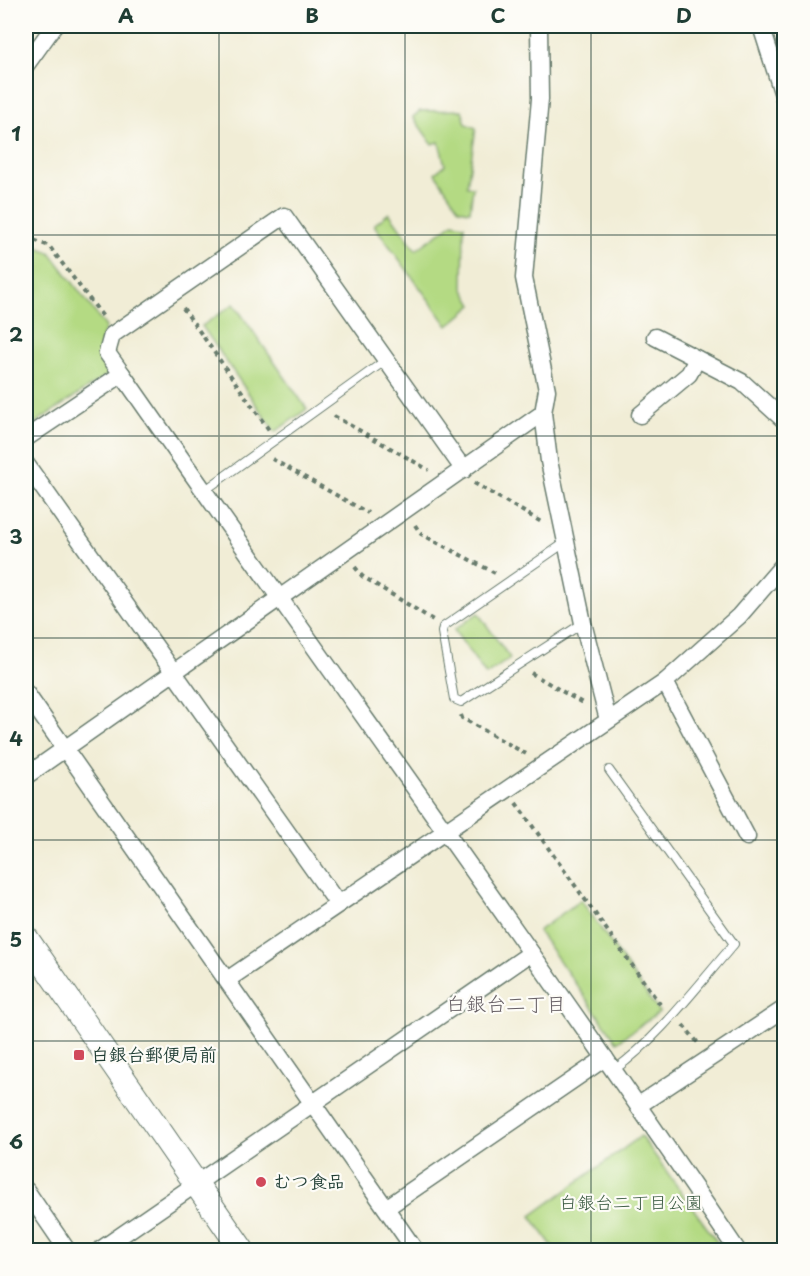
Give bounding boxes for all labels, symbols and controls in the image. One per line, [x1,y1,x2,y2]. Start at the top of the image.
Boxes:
text: A [118,0,134,30]
text: B [305,0,319,30]
text: C [490,0,506,30]
text: D [676,0,692,30]
text: 1 [11,118,21,148]
text: 2 [9,319,23,349]
text: 3 [9,521,23,551]
text: 4 [9,723,23,753]
text: 5 [10,924,22,954]
district label: 白銀台二丁目 [446,988,566,1018]
place label: 白銀台郵便局前 [91,1040,217,1067]
marker: 白銀台郵便局前 [72,1048,86,1062]
text: 6 [9,1126,23,1156]
place label: むつ食品 [273,1167,345,1194]
marker: むつ食品 [254,1175,268,1189]
park label: 白銀台二丁目公園 [559,1188,703,1215]

